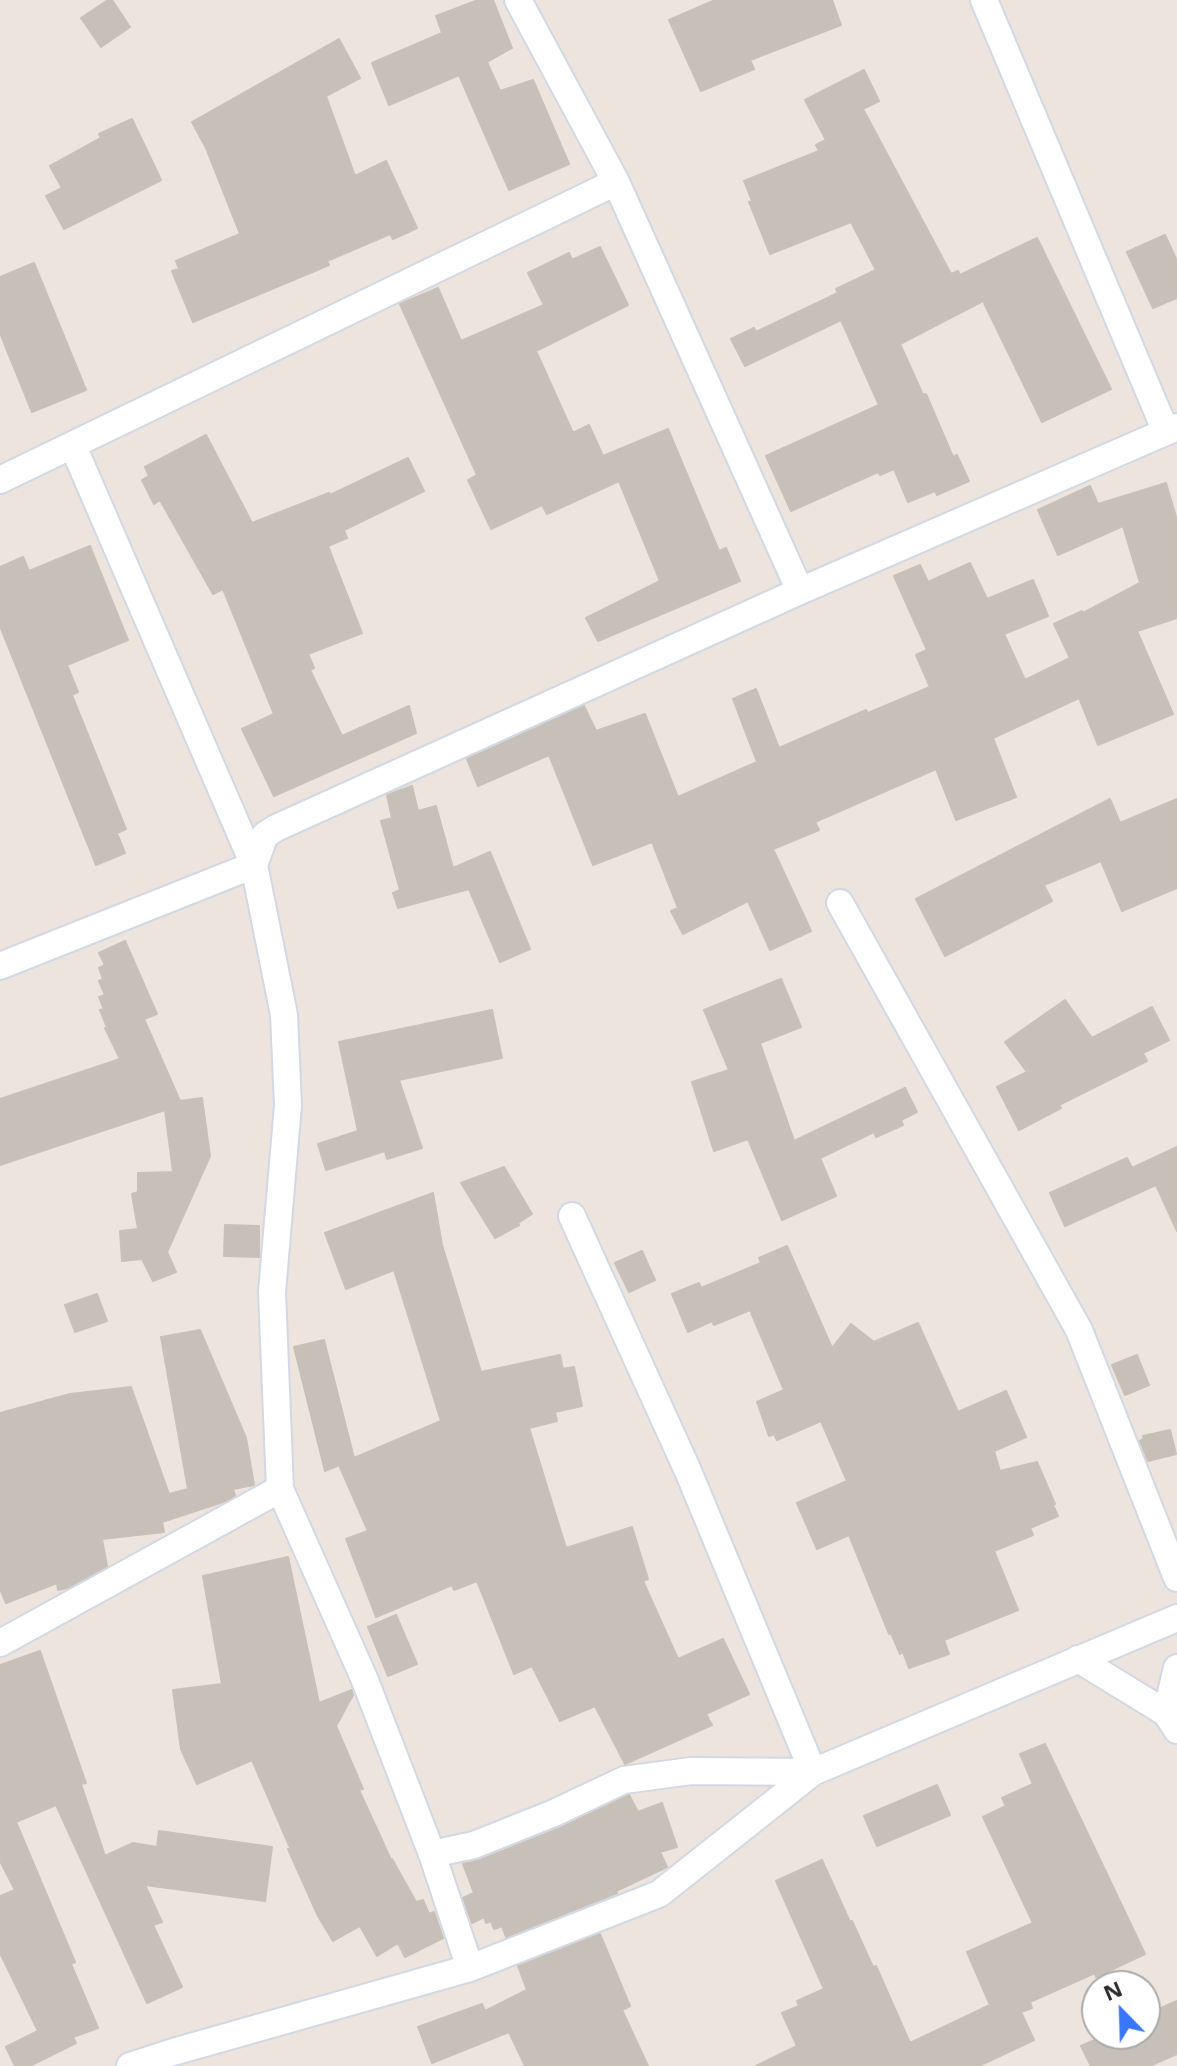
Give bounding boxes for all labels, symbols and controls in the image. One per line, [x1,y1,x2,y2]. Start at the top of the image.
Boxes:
north arrow [1081,1970,1161,2050]
text: N [1098,1972,1126,2007]

